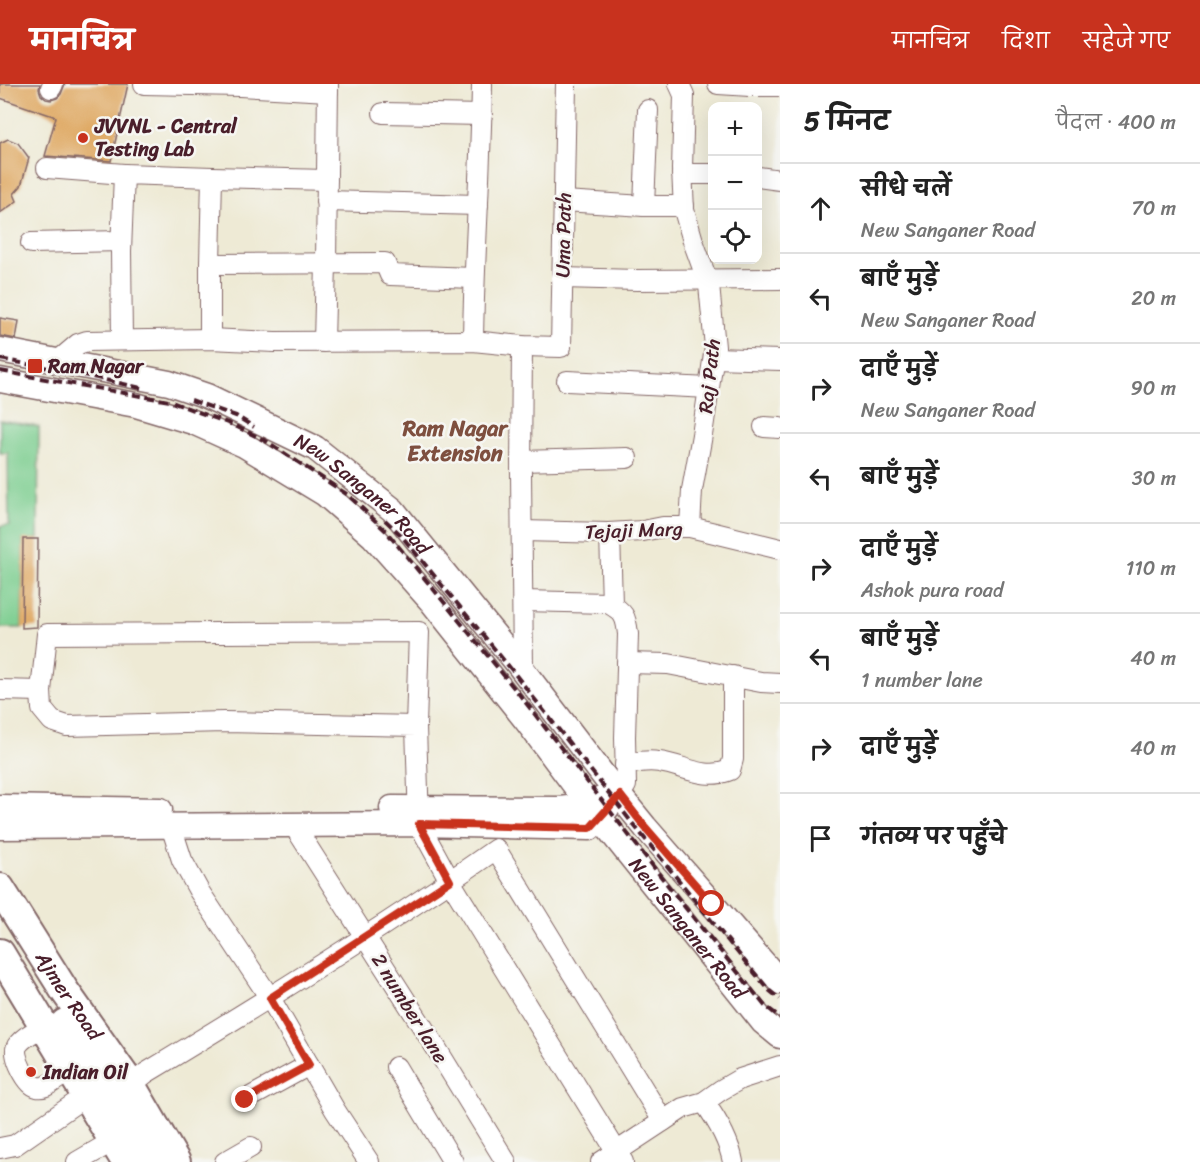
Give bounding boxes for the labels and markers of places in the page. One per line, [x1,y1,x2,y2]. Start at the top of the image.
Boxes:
place label: JVVNL - Central Testing Lab [94,109,238,167]
marker: JVVNL - Central Testing Lab [76,131,90,145]
place label: Ram Nagar [47,349,145,384]
marker: Ram Nagar [26,357,44,375]
place label: Indian Oil [42,1055,129,1090]
marker: Indian Oil [24,1065,38,1079]

